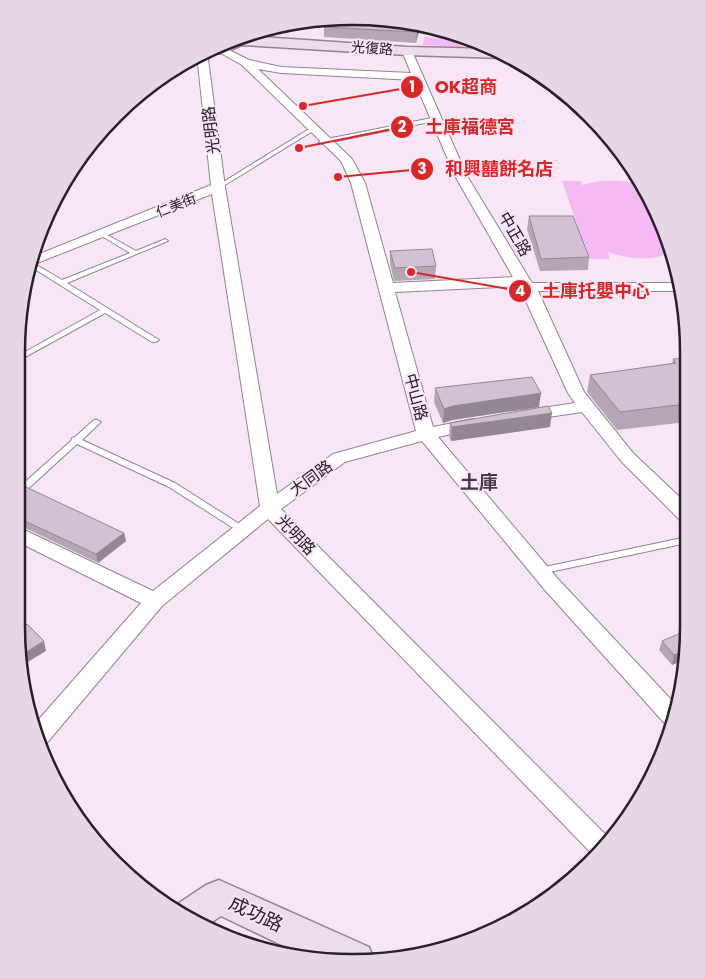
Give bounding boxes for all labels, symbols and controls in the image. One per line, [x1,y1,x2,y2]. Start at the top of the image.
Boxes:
street label: 光復路 [350,37,394,59]
callout: OK超商 [399,70,507,103]
text: OK超商 [435,74,497,99]
text: 1 [409,76,415,97]
street label: 光明路 [197,105,225,155]
callout: 土庫福德宮 [390,111,525,144]
text: 土庫福德宮 [425,114,515,139]
text: 2 [398,116,407,137]
callout: 和興囍餅名店 [410,152,563,185]
text: 和興囍餅名店 [445,156,553,181]
text: 3 [417,158,427,179]
street label: 仁美街 [153,188,199,222]
street label: 中正路 [493,207,537,261]
callout: 土庫托嬰中心 [507,274,660,307]
text: 土庫托嬰中心 [542,278,650,303]
text: 4 [515,280,525,301]
street label: 中山路 [399,371,433,423]
street label: 大同路 [285,455,337,501]
district label: 土庫 [460,469,498,496]
street label: 光明路 [271,510,321,560]
street label: 成功路 [224,890,288,938]

